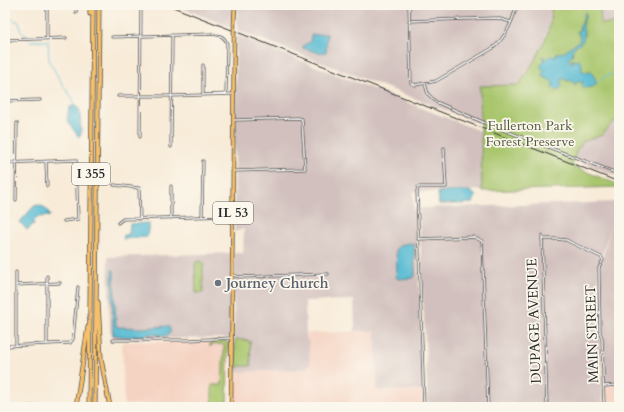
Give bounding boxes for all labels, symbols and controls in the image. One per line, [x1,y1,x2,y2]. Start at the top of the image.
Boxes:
park label: Fullerton Park Forest Preserve [485,116,575,151]
road number: I 355 [72,163,110,185]
road number: IL 53 [213,202,253,224]
street label: DUPAGE AVENUE [522,258,546,384]
place label: Journey Church [224,274,329,293]
marker: Journey Church [213,278,223,288]
street label: MAIN STREET [581,285,603,383]

